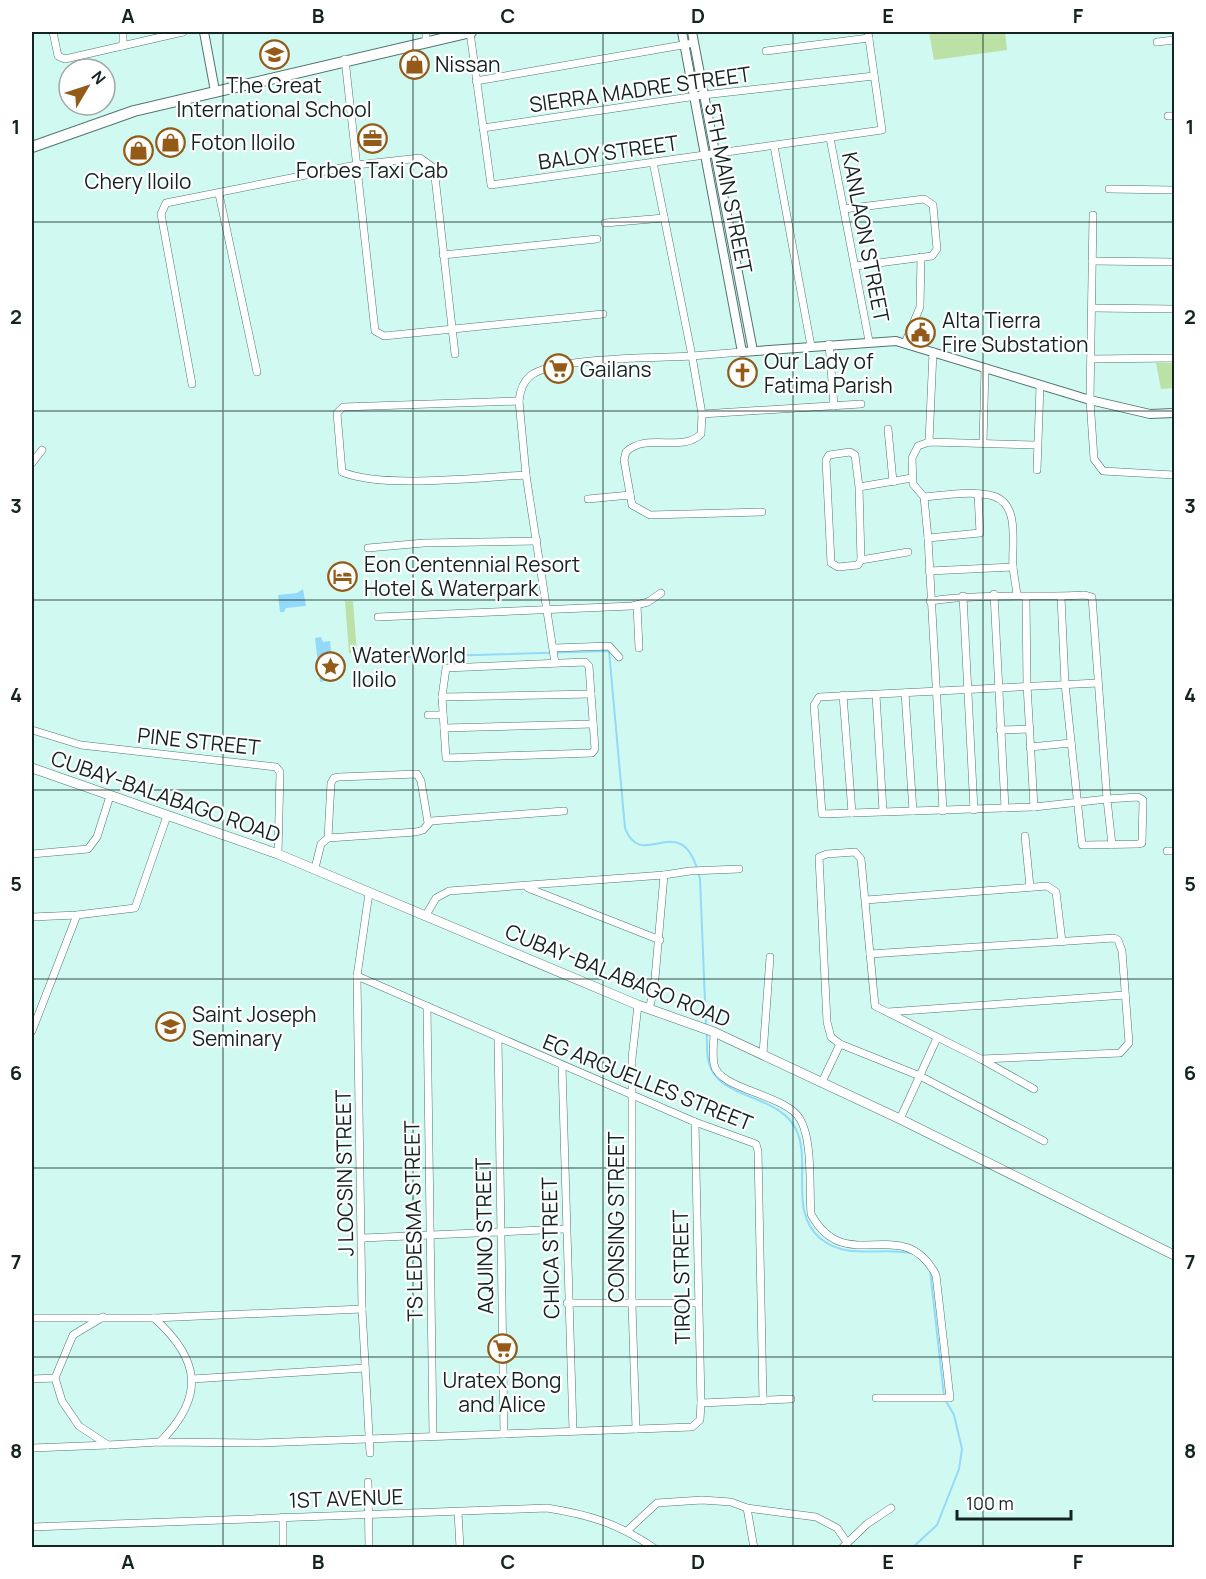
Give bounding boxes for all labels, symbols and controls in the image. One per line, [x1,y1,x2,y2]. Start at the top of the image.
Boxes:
text: A [121,2,135,29]
text: B [312,2,325,29]
text: C [501,2,515,29]
text: D [691,2,705,29]
text: E [882,2,894,29]
text: F [1073,2,1084,29]
school or university icon: The Great International School [258,38,290,70]
shop icon: Nissan [398,48,430,80]
place label: Nissan [435,50,500,78]
north arrow [57,57,117,117]
street label: SIERRA MADRE STREET [527,60,753,118]
text: N [86,66,111,89]
place label: The Great International School [176,71,372,123]
street label: 5TH MAIN STREET [699,100,759,276]
text: 1 [12,113,20,140]
text: 1 [1186,113,1194,140]
office icon: Forbes Taxi Cab [356,123,388,155]
shop icon: Foton Iloilo [154,126,186,158]
place label: Foton Iloilo [191,128,295,156]
street label: BALOY STREET [536,128,680,176]
shop icon: Chery Iloilo [122,134,154,166]
street label: KANLAON STREET [836,150,896,325]
place label: Forbes Taxi Cab [296,156,448,184]
place label: Chery Iloilo [85,167,191,195]
text: 2 [10,303,22,330]
text: 2 [1184,303,1196,330]
place label: Alta Tierra Fire Substation [942,306,1088,358]
public building icon: Alta Tierra Fire Substation [905,316,937,348]
place label: Our Lady of Fatima Parish [764,347,893,399]
supermarket icon: Gailans [543,353,575,385]
place label: Gailans [580,355,651,383]
church icon: Our Lady of Fatima Parish [727,357,759,389]
text: 3 [10,492,22,519]
text: 3 [1184,492,1196,519]
place label: Eon Centennial Resort Hotel & Waterpark [364,550,580,602]
hotel icon: Eon Centennial Resort Hotel & Waterpark [327,560,359,592]
place label: WaterWorld Iloilo [352,641,466,693]
place icon: WaterWorld Iloilo [315,651,347,683]
text: 4 [10,681,22,708]
text: 4 [1184,681,1196,708]
street label: PINE STREET [136,721,262,761]
street label: CUBAY-BALABAGO ROAD [48,744,284,848]
text: 5 [10,870,22,897]
text: 5 [1184,870,1196,897]
street label: CUBAY-BALABAGO ROAD [501,917,735,1033]
place label: Saint Joseph Seminary [192,1000,317,1052]
school or university icon: Saint Joseph Seminary [155,1010,187,1042]
street label: EG ARGUELLES STREET [539,1027,757,1137]
text: 6 [10,1059,22,1086]
text: 6 [1184,1059,1196,1086]
street label: J LOCSIN STREET [329,1089,359,1257]
street label: TS LEDESMA STREET [397,1120,429,1322]
street label: CONSING STREET [602,1131,630,1303]
street label: AQUINO STREET [469,1157,499,1315]
street label: CHICA STREET [535,1176,565,1319]
street label: TIROL STREET [666,1209,696,1345]
text: 7 [11,1248,21,1275]
text: 7 [1185,1248,1195,1275]
supermarket icon: Uratex Bong and Alice [486,1333,518,1365]
place label: Uratex Bong and Alice [443,1366,561,1418]
text: 8 [10,1437,22,1464]
text: 8 [1184,1437,1196,1464]
street label: 1ST AVENUE [288,1482,404,1514]
scale bar [957,1483,1071,1521]
text: 100 m [966,1491,1014,1515]
text: A [121,1548,135,1575]
text: B [312,1548,325,1575]
text: C [501,1548,515,1575]
text: D [691,1548,705,1575]
text: E [882,1548,894,1575]
text: F [1073,1548,1084,1575]

